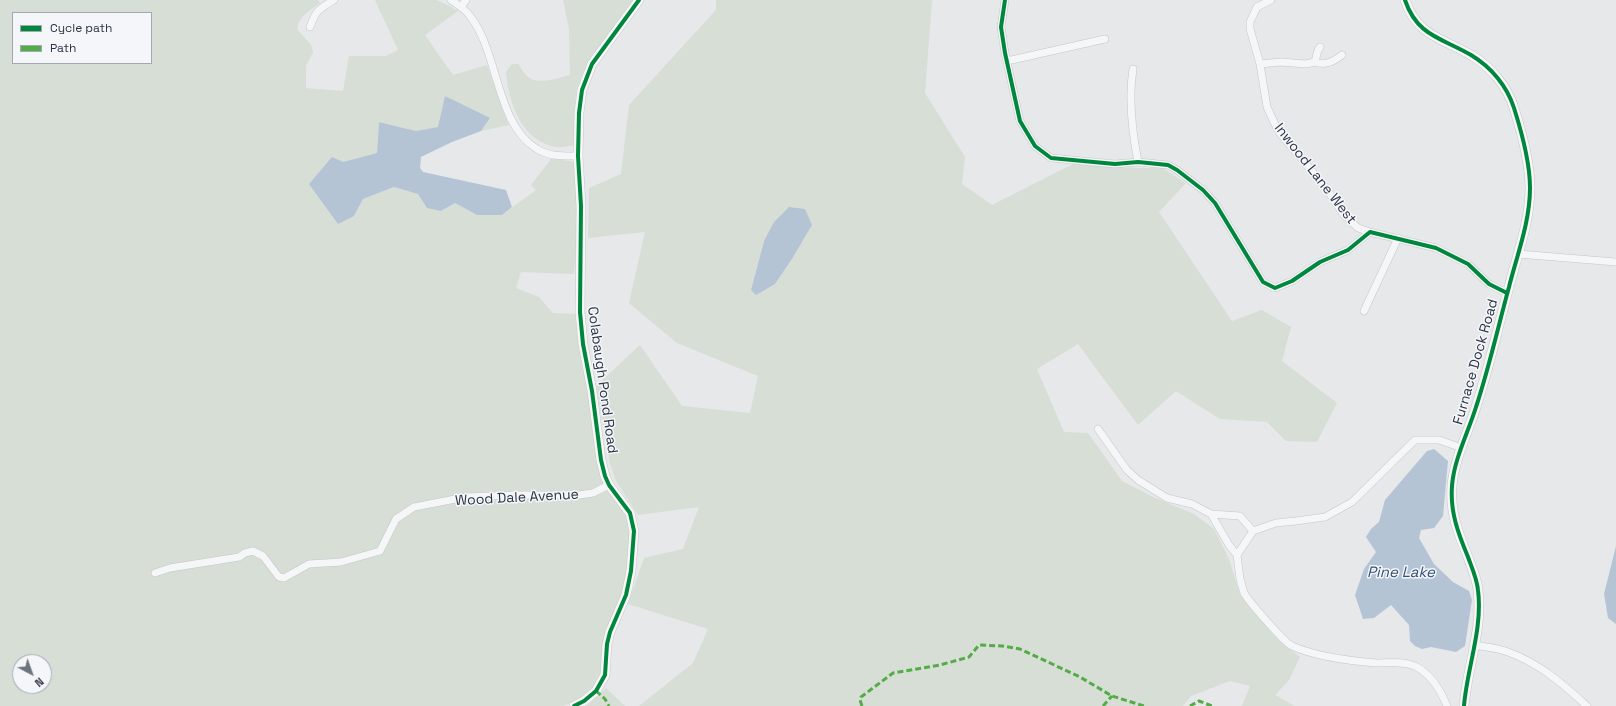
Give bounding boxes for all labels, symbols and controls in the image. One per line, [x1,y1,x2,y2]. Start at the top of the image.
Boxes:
legend [12,12,152,64]
text: Cycle path [50,20,112,36]
text: Path [50,40,76,56]
street label: Inwood Lane West [1270,120,1360,228]
street label: Furnace Dock Road [1450,297,1502,427]
street label: Colabaugh Pond Road [583,305,621,455]
street label: Wood Dale Avenue [455,486,579,510]
water label: Pine Lake [1367,564,1435,582]
north arrow [12,654,52,694]
text: N [32,675,47,690]

